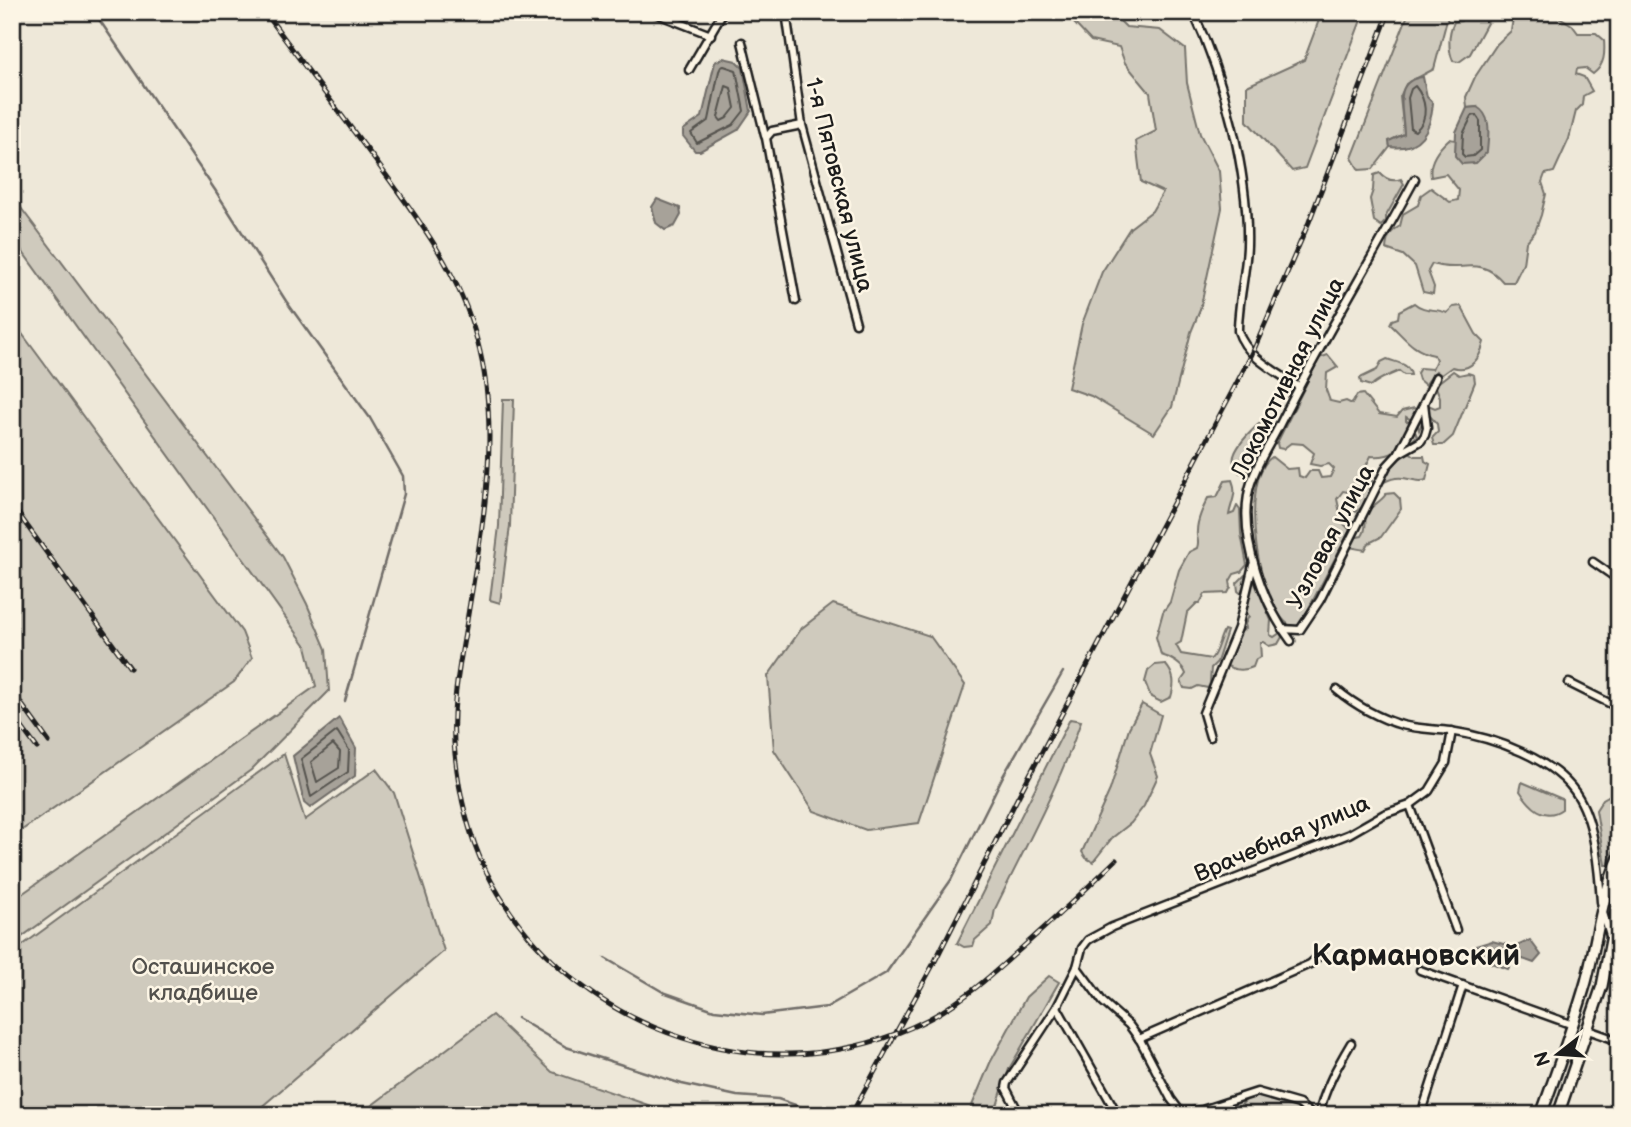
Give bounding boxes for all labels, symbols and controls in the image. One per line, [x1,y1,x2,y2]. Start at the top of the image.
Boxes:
street label: 1-я Пятовская улица [799,75,879,295]
street label: Локомотивная улица [1225,272,1351,484]
street label: Узловая улица [1281,460,1381,614]
street label: Врачебная улица [1190,789,1374,889]
district label: Кармановский [1312,938,1520,974]
park label: Осташинское кладбище [131,953,275,1007]
north arrow [1522,1018,1592,1088]
text: N [1530,1048,1556,1069]

